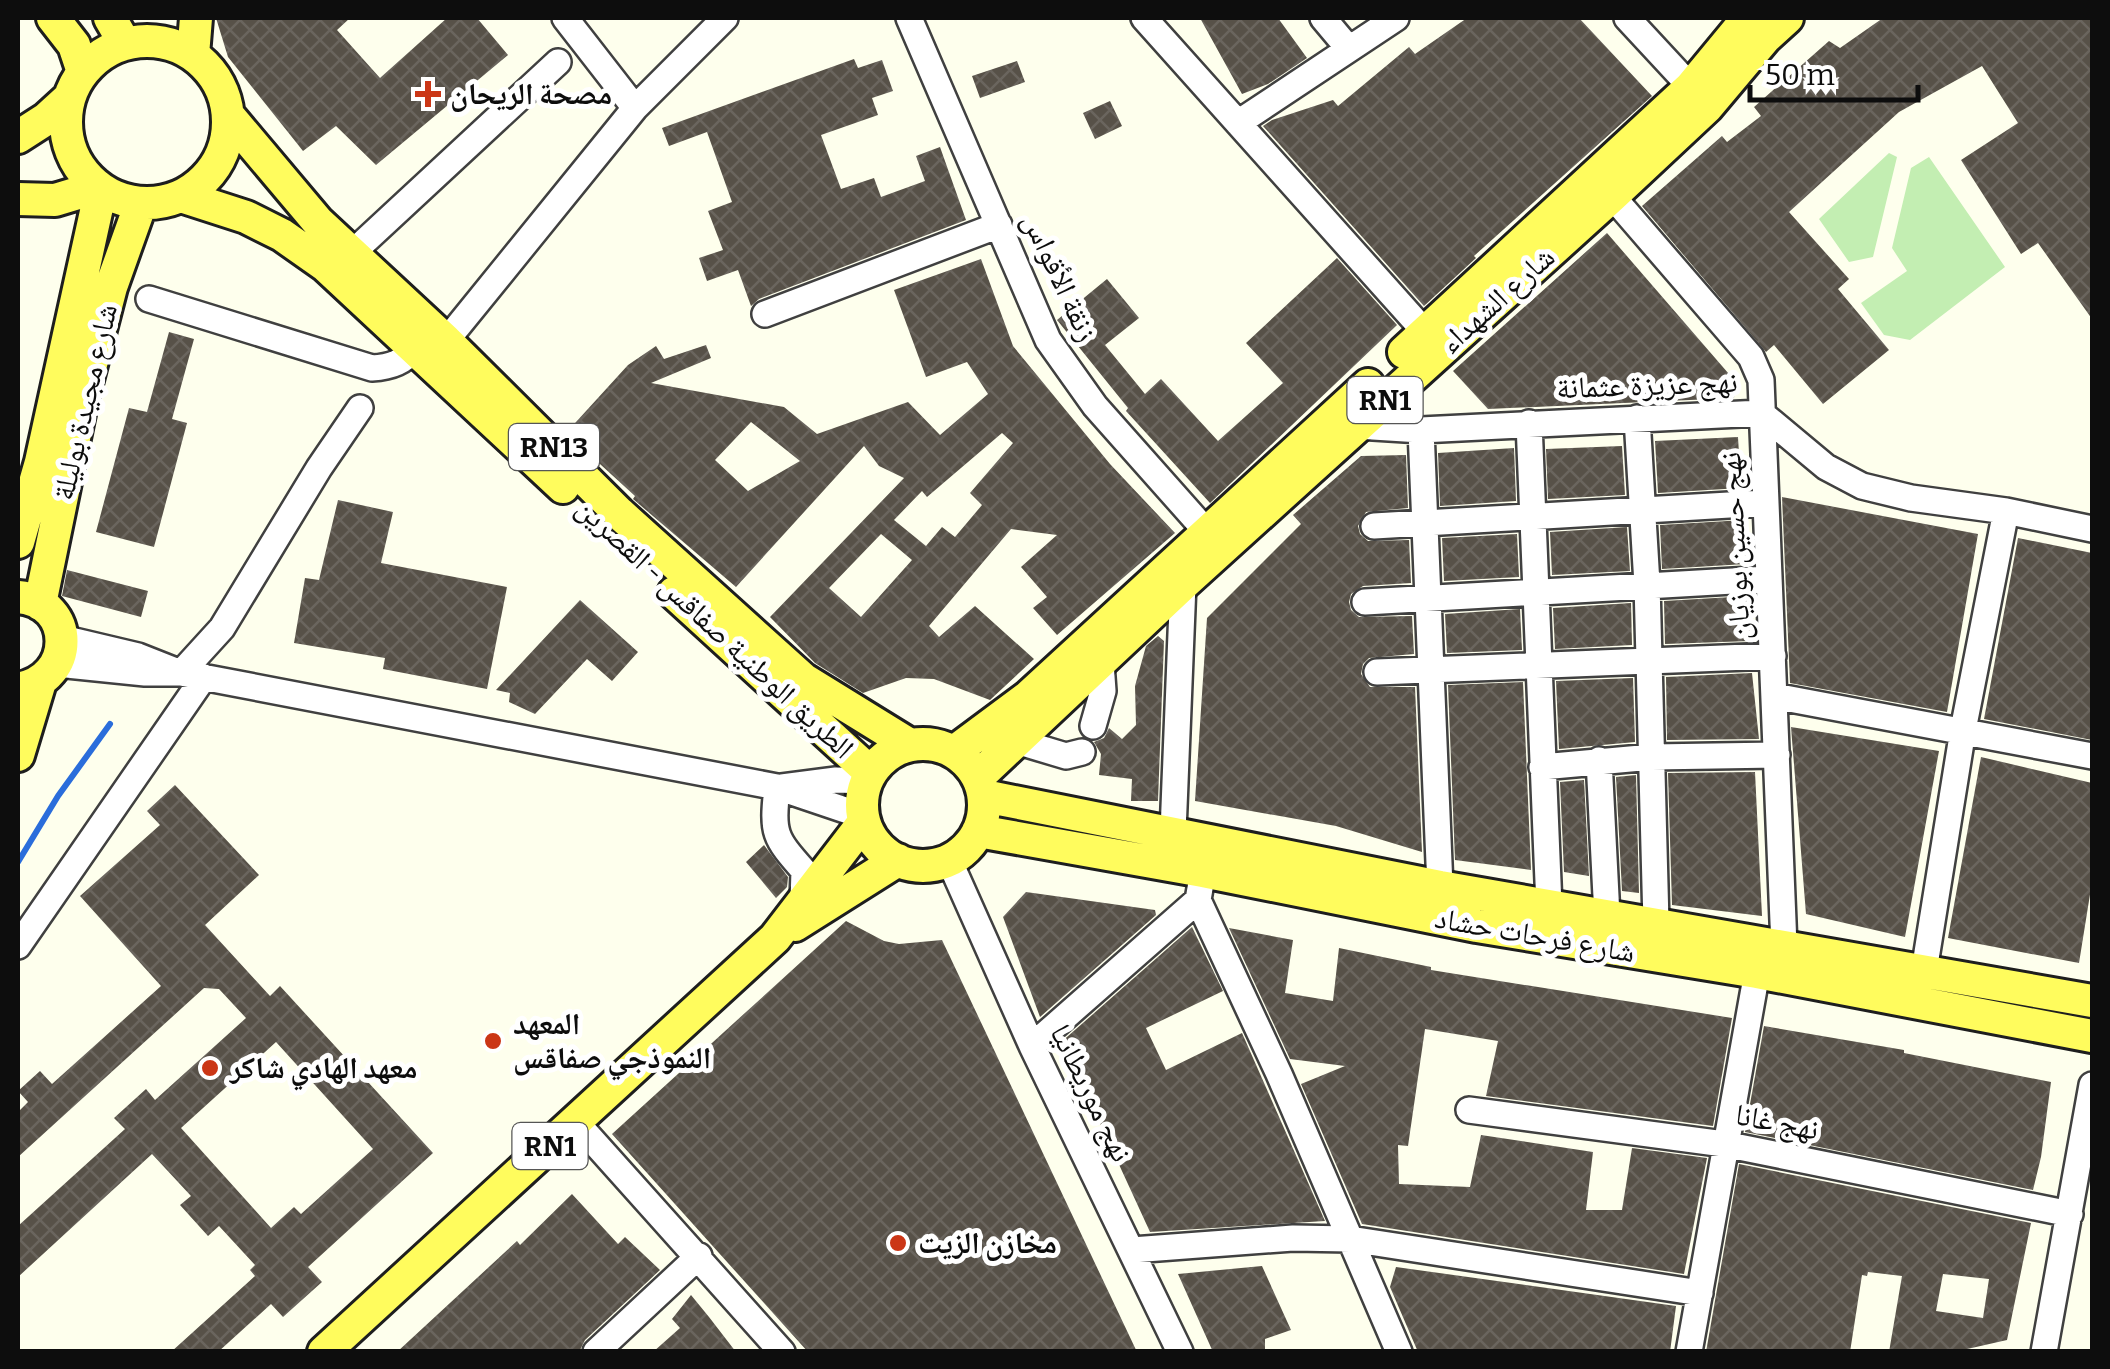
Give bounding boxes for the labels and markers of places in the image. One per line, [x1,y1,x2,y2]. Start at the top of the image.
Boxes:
place label: مصحة الريحان [450,76,612,112]
marker: مصحة الريحان [415,81,441,107]
place label: المعهد النموذجي صفاقس [513,1006,711,1081]
marker: المعهد النموذجي صفاقس [482,1030,504,1052]
place label: معهد الهادي شاكر [228,1050,417,1091]
marker: معهد الهادي شاكر [199,1057,221,1079]
place label: مخازن الزيت [918,1225,1057,1261]
marker: مخازن الزيت [887,1232,909,1254]

